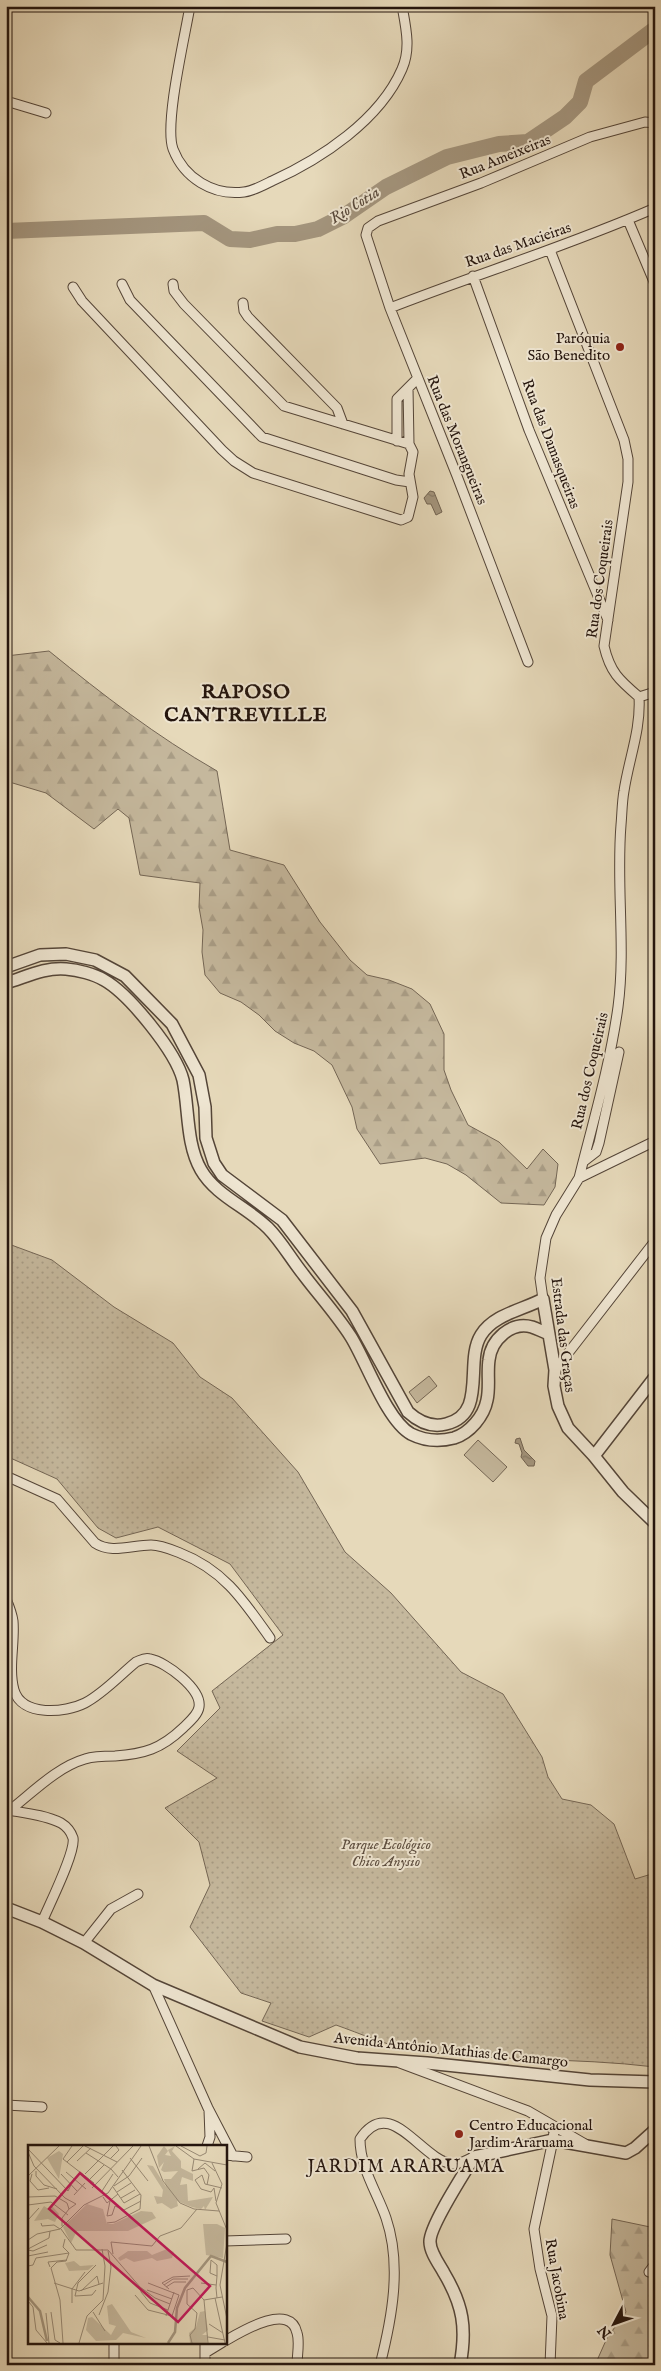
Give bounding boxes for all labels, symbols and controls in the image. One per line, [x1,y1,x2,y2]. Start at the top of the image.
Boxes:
street label: Rua Ameixeiras [457,130,553,184]
water label: Rio Cotia [326,183,384,229]
street label: Rua das Macieiras [462,218,574,272]
place label: Paróquia São Benedito [528,329,611,365]
marker: Paróquia São Benedito [614,341,626,353]
street label: Rua das Morangueiras [422,372,492,508]
street label: Rua das Damasqueiras [518,377,584,511]
street label: Rua dos Coqueirais [582,518,618,640]
district label: RAPOSO CANTREVILLE [164,680,328,728]
street label: Rua dos Coqueirais [567,1011,613,1131]
street label: Estrada das Graças [547,1276,579,1394]
park label: Parque Ecológico Chico Anysio [341,1835,431,1871]
street label: Avenida Antônio Mathias de Camargo [332,2028,569,2072]
place label: Centro Educacional Jardim Araruama [467,2116,594,2152]
marker: Centro Educacional Jardim Araruama [453,2128,465,2140]
inset map [28,2145,226,2344]
district label: JARDIM ARARUAMA [305,2156,505,2179]
street label: Rua Jacobina [541,2237,574,2322]
north arrow [588,2298,638,2348]
text: N [594,2321,616,2343]

